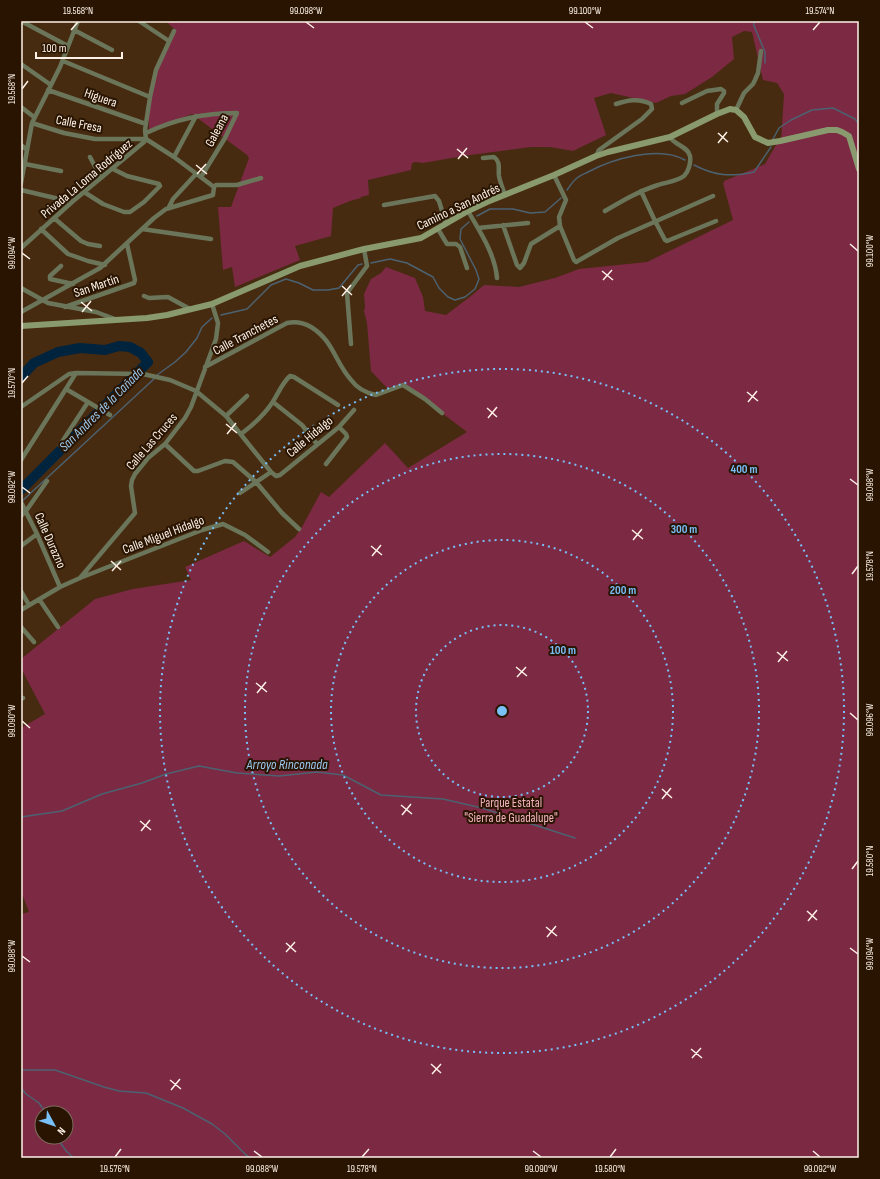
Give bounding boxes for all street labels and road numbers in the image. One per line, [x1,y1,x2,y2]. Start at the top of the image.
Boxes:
street label: Higuera [82,85,119,111]
street label: Galeana [202,111,232,150]
street label: Calle Fresa [54,112,103,136]
street label: Privada La Loma Rodríguez [38,136,136,222]
street label: Camino a San Andrés [414,180,503,234]
street label: San Martín [72,271,121,301]
street label: Calle Tranchetes [210,311,281,359]
street label: Calle Las Cruces [123,410,181,473]
street label: Calle Hidalgo [283,413,336,461]
street label: Calle Durazno [31,510,69,571]
street label: Calle Miguel Hidalgo [120,512,206,558]

